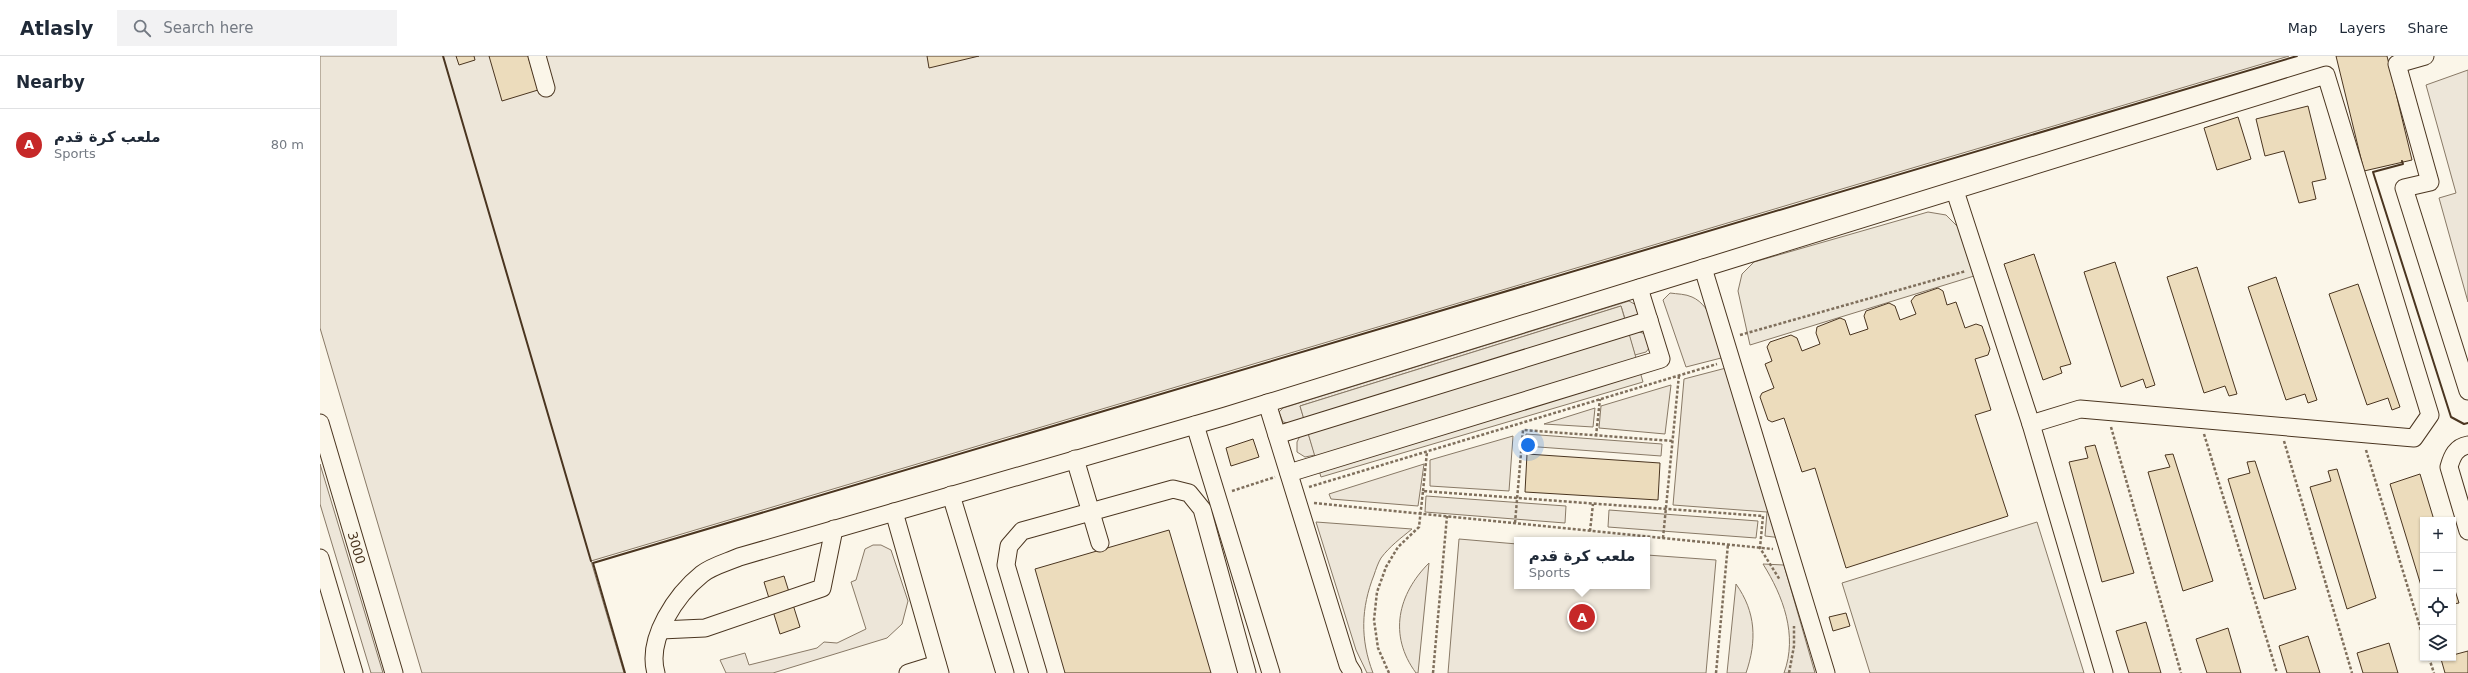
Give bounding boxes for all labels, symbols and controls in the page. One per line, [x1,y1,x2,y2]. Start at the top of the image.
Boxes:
search box [117,10,397,46]
text: Atlasly [20,17,93,39]
icon: search [131,17,153,39]
text: Search here [163,19,253,37]
text: Map [2288,20,2317,36]
text: Layers [2339,20,2386,36]
text: Share [2408,20,2448,36]
text: Nearby [16,72,85,92]
text: ملعب كرة قدم [54,128,161,146]
text: A [24,137,34,152]
text: 80 m [271,137,304,152]
text: Sports [54,146,96,161]
your location [1518,435,1538,455]
map controls [2420,517,2456,661]
button: + [2420,517,2456,553]
street label: 3000 [345,530,368,566]
popup [1514,537,1650,589]
text: ملعب كرة قدم [1529,547,1635,565]
button: − [2420,553,2456,589]
text: Sports [1529,565,1570,580]
button: locate [2420,589,2456,625]
pin: A [1569,602,1595,632]
button: layers [2420,625,2456,661]

